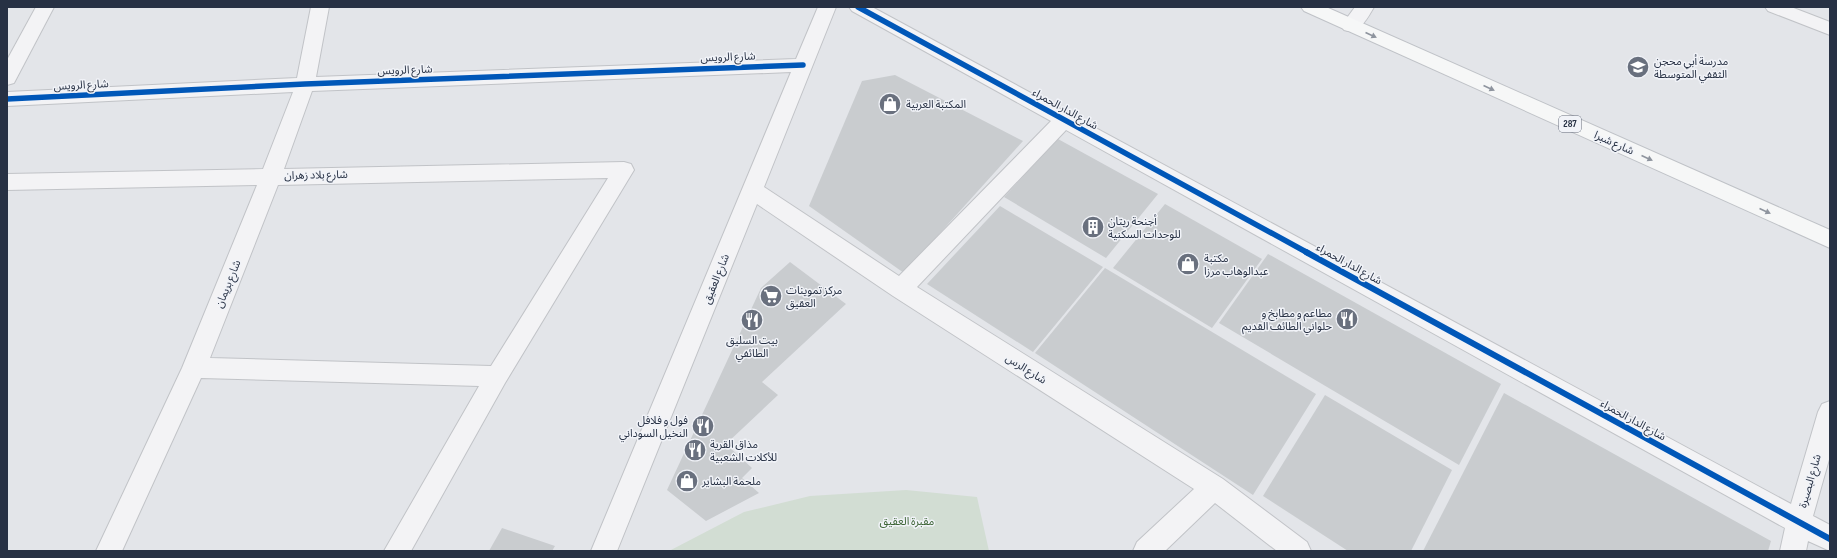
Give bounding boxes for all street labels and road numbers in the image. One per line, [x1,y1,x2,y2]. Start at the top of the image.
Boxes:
street label: شارع الرويس [700,50,756,65]
street label: شارع الرويس [377,63,433,78]
street label: شارع الرويس [53,77,109,94]
street label: شارع الدار الحمراء [1029,86,1100,133]
road number: 287 [1559,116,1581,132]
street label: شارع شبرا [1592,128,1636,159]
street label: شارع بلاد زهران [284,168,348,183]
street label: شارع الدار الحمراء [1313,241,1384,288]
street label: شارع العقيق [700,252,733,306]
street label: شارع بريمان [213,258,245,310]
street label: شارع الرس [1003,351,1049,388]
street label: شارع الدار الحمراء [1597,397,1668,444]
street label: شارع البصيرة [1796,452,1825,510]

